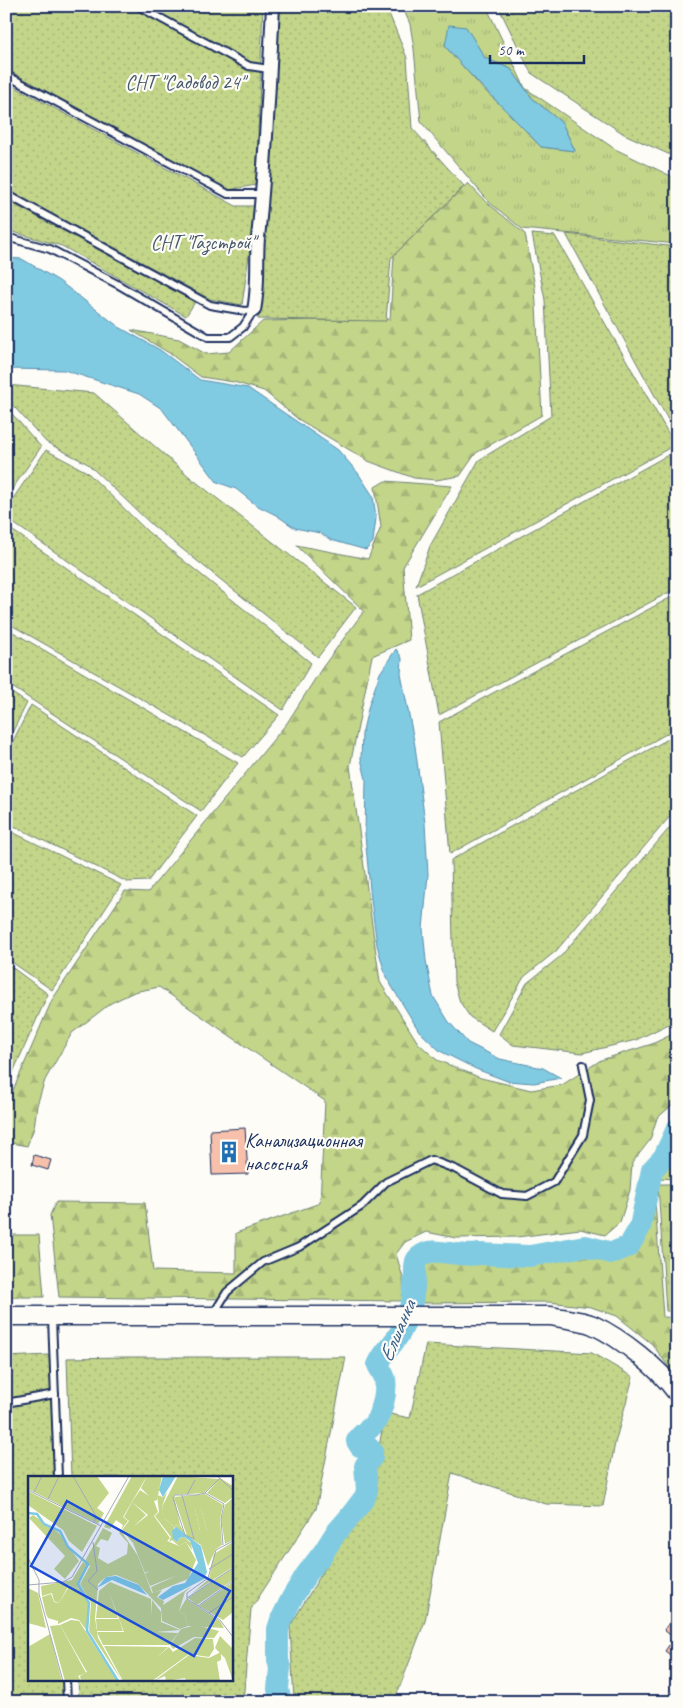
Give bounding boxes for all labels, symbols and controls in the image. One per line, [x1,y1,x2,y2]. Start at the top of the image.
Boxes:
scale bar [490,32,584,64]
text: 50 m [498,41,525,60]
park label: СНТ "Садовод 24" [125,70,249,95]
park label: СНТ "Газстрой" [151,230,260,256]
place label: Канализационная насосная [245,1128,364,1176]
building icon: Канализационная насосная [216,1139,242,1165]
water label: Елшанка [372,1294,423,1366]
inset map [28,1476,232,1680]

